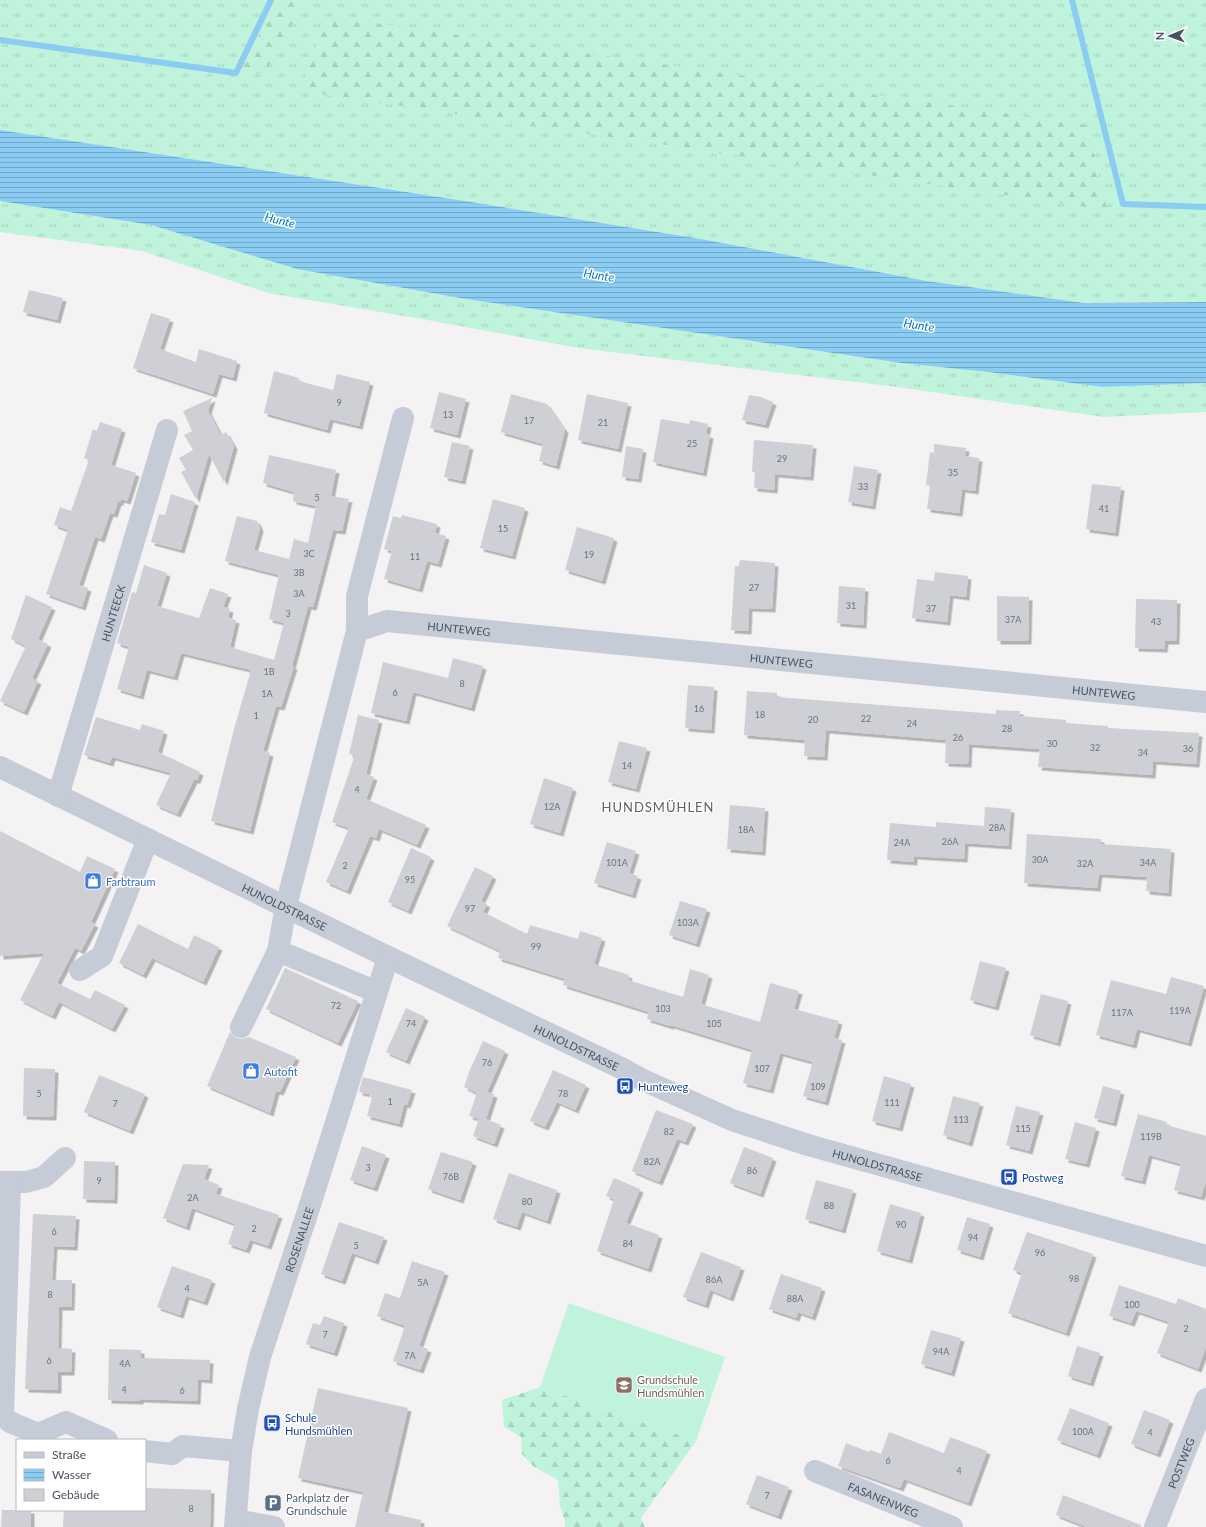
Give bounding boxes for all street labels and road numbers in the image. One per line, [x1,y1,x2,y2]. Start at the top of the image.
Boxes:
street label: HUNTEECK [98,582,127,643]
street label: HUNTEWEG [427,619,491,638]
street label: HUNTEWEG [749,650,814,670]
street label: HUNTEWEG [1072,682,1136,701]
street label: HUNOLDSTRASSE [240,880,329,933]
street label: HUNOLDSTRASSE [532,1021,621,1073]
street label: HUNOLDSTRASSE [831,1146,924,1183]
street label: ROSENALLEE [282,1205,315,1274]
street label: POSTWEG [1165,1436,1196,1490]
street label: FASANENWEG [846,1479,921,1519]

